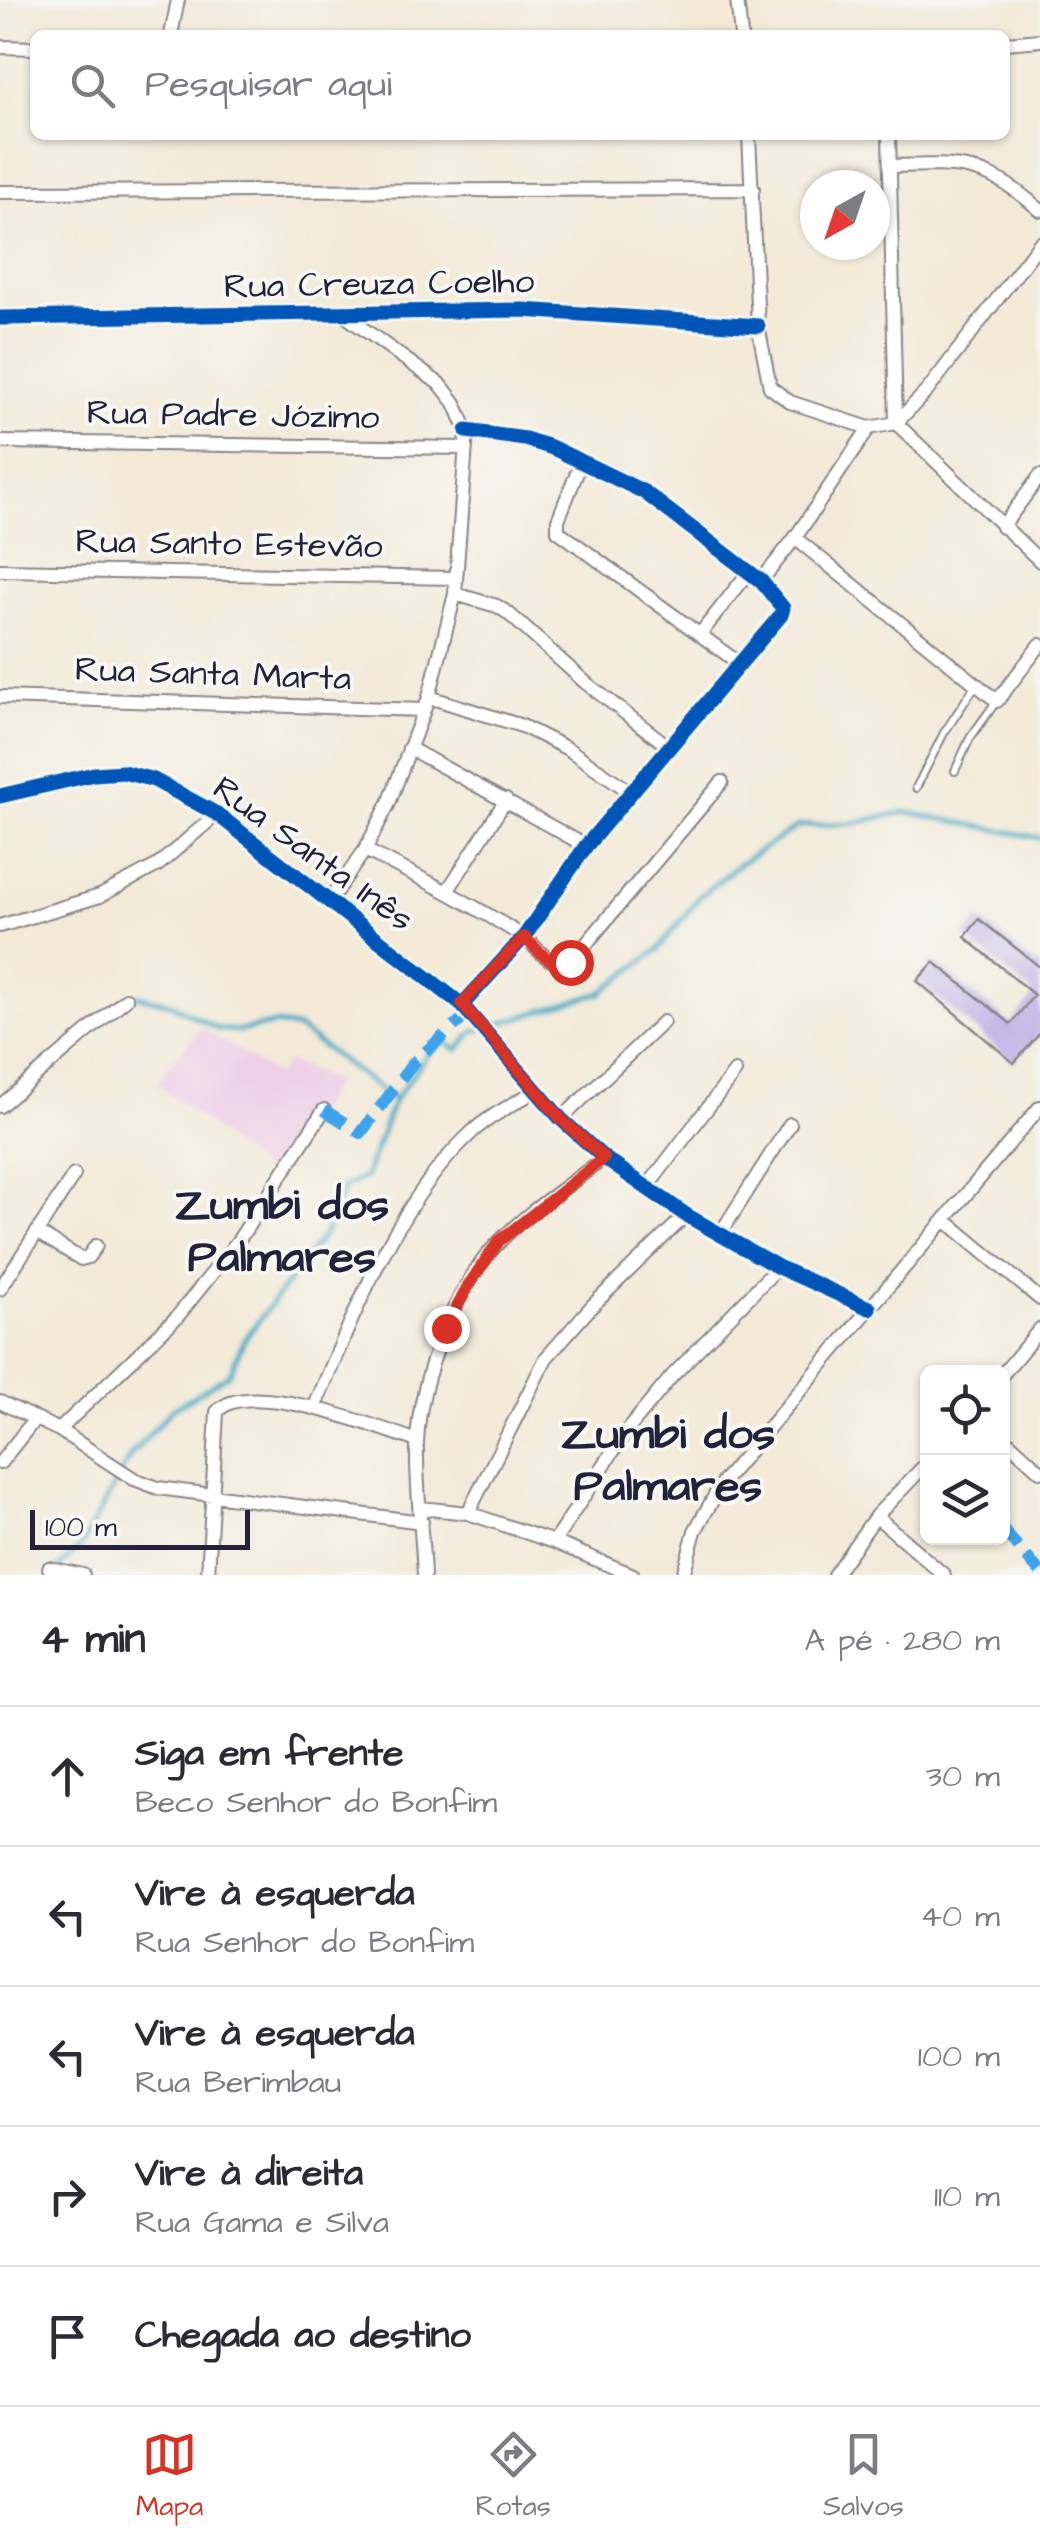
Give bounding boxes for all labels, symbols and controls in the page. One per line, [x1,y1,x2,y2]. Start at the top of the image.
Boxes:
search box [30,30,1010,140]
icon: search [65,58,120,113]
text: Pesquisar aqui [145,59,392,111]
north arrow [800,170,890,260]
street label: Rua Creuza Coelho [223,257,535,311]
street label: Rua Padre Józimo [86,388,380,442]
street label: Rua Santo Estevão [75,517,383,571]
street label: Rua Santa Marta [74,645,352,703]
street label: Rua Santa Inês [202,764,424,944]
route start [548,940,594,986]
district label: Zumbi dos Palmares [175,1175,389,1289]
route end [424,1306,470,1352]
map controls [920,1365,1010,1545]
button: locate [920,1365,1010,1455]
district label: Zumbi dos Palmares [561,1404,775,1518]
button: layers [920,1455,1010,1545]
scale bar [30,1505,250,1550]
text: 100 m [45,1508,117,1547]
text: 4 min [40,1611,145,1669]
text: A pé · 280 m [804,1618,1000,1663]
text: Siga em frente [135,1728,404,1780]
icon: ahead [40,1749,95,1804]
text: 30 m [926,1754,1000,1799]
text: Beco Senhor do Bonfim [135,1780,497,1825]
text: Vire à esquerda [135,1868,415,1920]
icon: left [40,1889,95,1944]
text: 40 m [920,1894,1000,1939]
text: Rua Senhor do Bonfim [135,1920,474,1965]
text: Vire à esquerda [135,2008,415,2060]
icon: left [40,2029,95,2084]
text: 100 m [918,2034,1000,2079]
text: Rua Berimbau [135,2060,341,2105]
text: Vire à direita [135,2148,363,2200]
icon: right [40,2169,95,2224]
text: 110 m [934,2174,1000,2219]
text: Rua Gama e Silva [135,2200,389,2245]
icon: arrive [40,2309,95,2364]
text: Chegada ao destino [135,2310,471,2362]
tab: Mapa [136,2427,203,2526]
tab: Rotas [475,2427,551,2526]
tab: Salvos [823,2427,904,2526]

